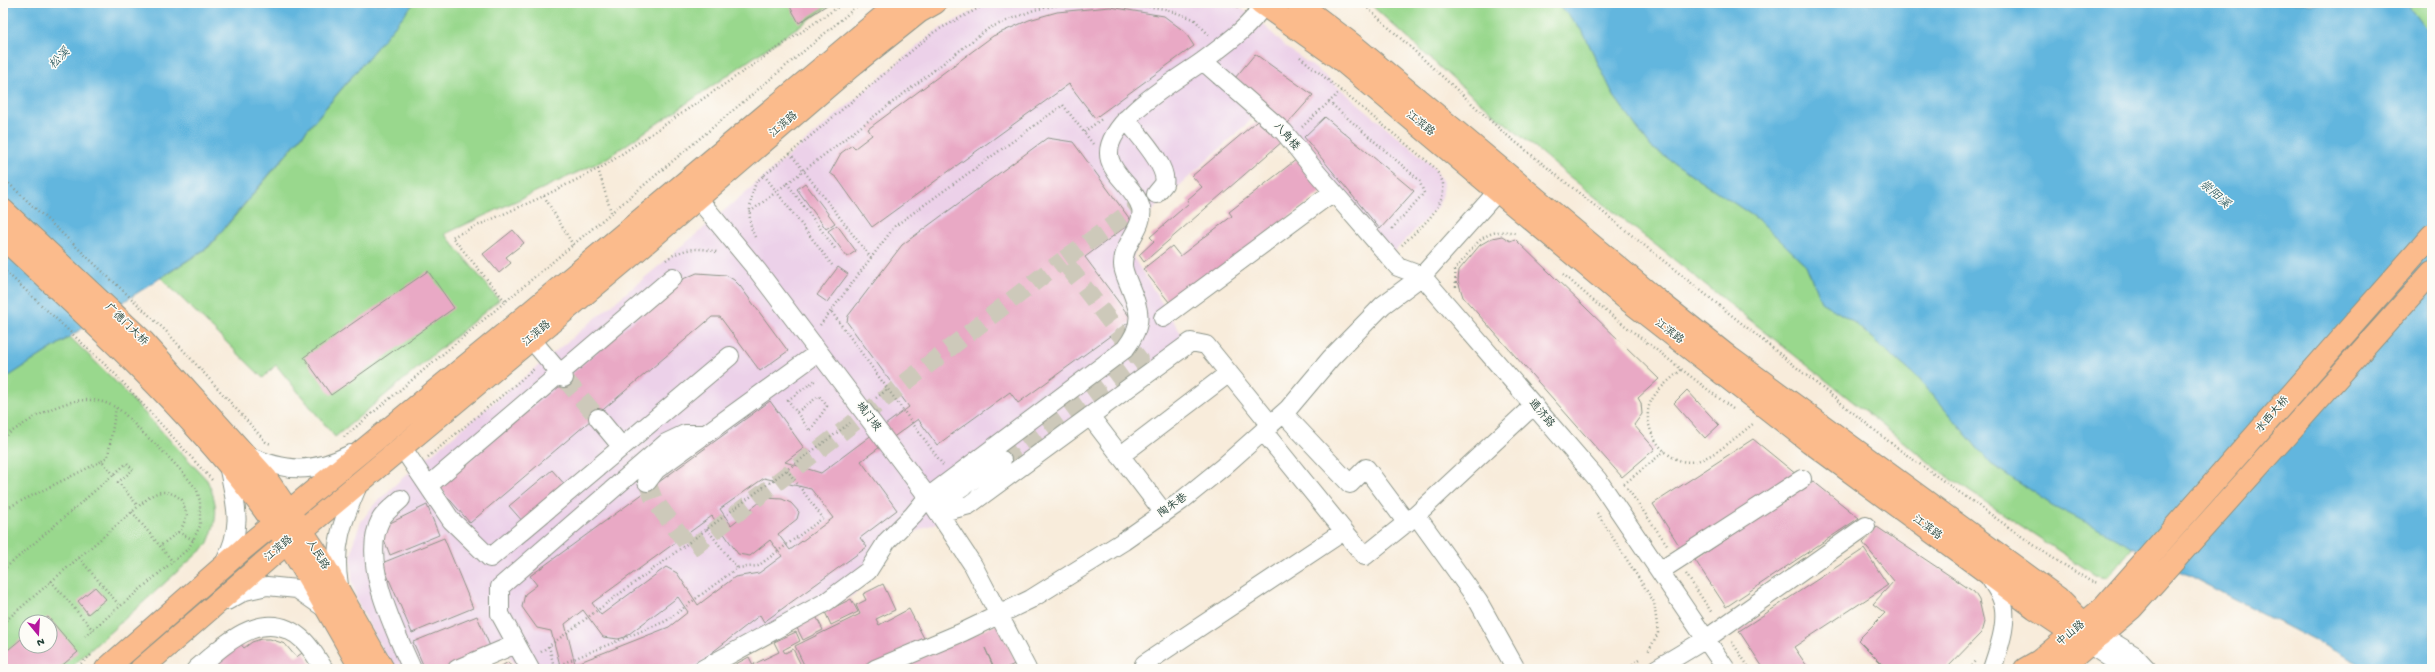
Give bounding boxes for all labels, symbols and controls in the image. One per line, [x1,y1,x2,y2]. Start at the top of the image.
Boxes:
water label: 松溪 [46,44,74,72]
street label: 江滨路 [1403,108,1437,139]
street label: 江滨路 [767,109,800,140]
street label: 八角楼 [1271,119,1303,153]
water label: 崇阳溪 [2196,177,2234,213]
street label: 广德门大桥 [102,300,151,348]
street label: 江滨路 [1652,316,1686,347]
street label: 江滨路 [520,318,553,349]
street label: 水西大桥 [2253,394,2292,436]
street label: 通济路 [1526,397,1557,430]
street label: 城门坡 [853,400,884,434]
street label: 陶朱巷 [1156,491,1190,521]
street label: 江滨路 [1910,512,1944,543]
street label: 江滨路 [262,533,295,564]
street label: 人民路 [303,537,332,572]
north arrow [18,614,58,654]
street label: 中山路 [2054,618,2088,649]
text: N [35,635,46,648]

